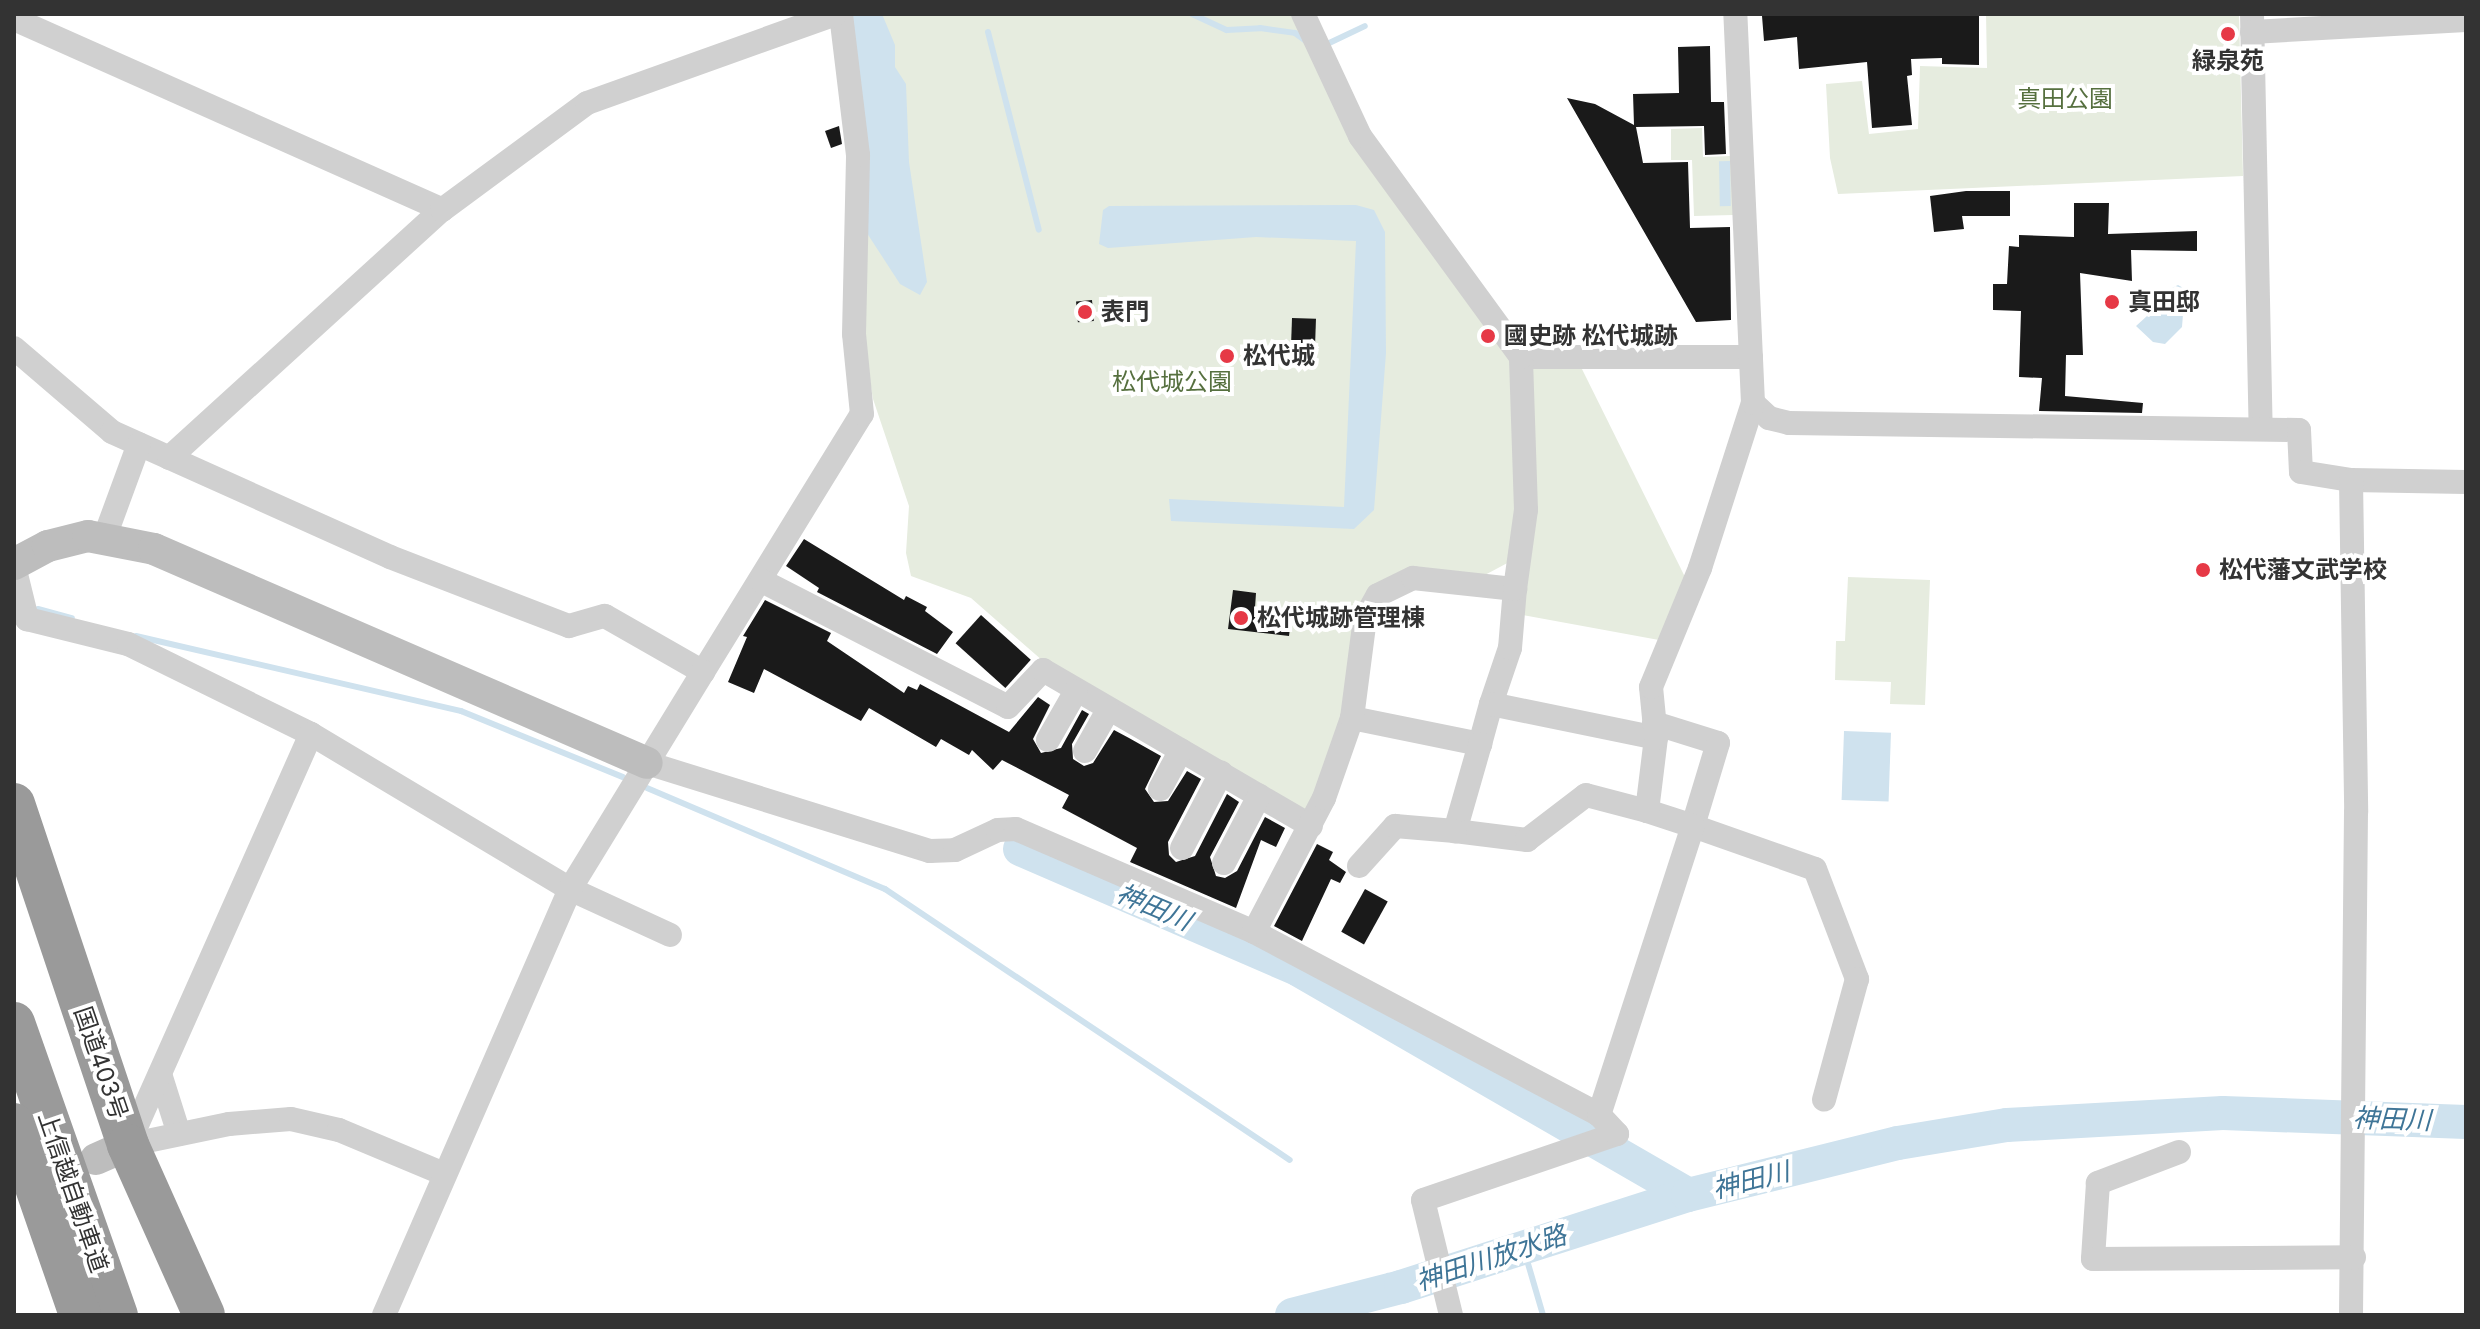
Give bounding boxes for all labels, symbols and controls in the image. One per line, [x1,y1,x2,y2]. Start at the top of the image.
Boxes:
marker: 緑泉苑 [2219,25,2237,43]
place label: 緑泉苑 [2192,47,2264,75]
park label: 真田公園 [2017,85,2113,113]
place label: 真田邸 [2128,288,2200,316]
marker: 真田邸 [2103,293,2121,311]
place label: 表門 [1101,298,1149,326]
marker: 表門 [1076,303,1094,321]
place label: 國史跡 松代城跡 [1504,322,1678,350]
marker: 國史跡 松代城跡 [1479,327,1497,345]
place label: 松代城 [1243,342,1315,370]
marker: 松代城 [1218,347,1236,365]
park label: 松代城公園 [1112,368,1232,396]
place label: 松代藩文武学校 [2219,556,2387,584]
marker: 松代藩文武学校 [2194,561,2212,579]
place label: 松代城跡管理棟 [1257,604,1425,632]
marker: 松代城跡管理棟 [1232,609,1250,627]
water label: 神田川 [1112,877,1196,937]
street label: 国道403号 [68,1003,134,1123]
water label: 神田川 [2352,1102,2432,1136]
street label: 上信越自動車道 [32,1108,114,1276]
water label: 神田川 [1709,1155,1793,1205]
water label: 神田川放水路 [1412,1219,1570,1297]

